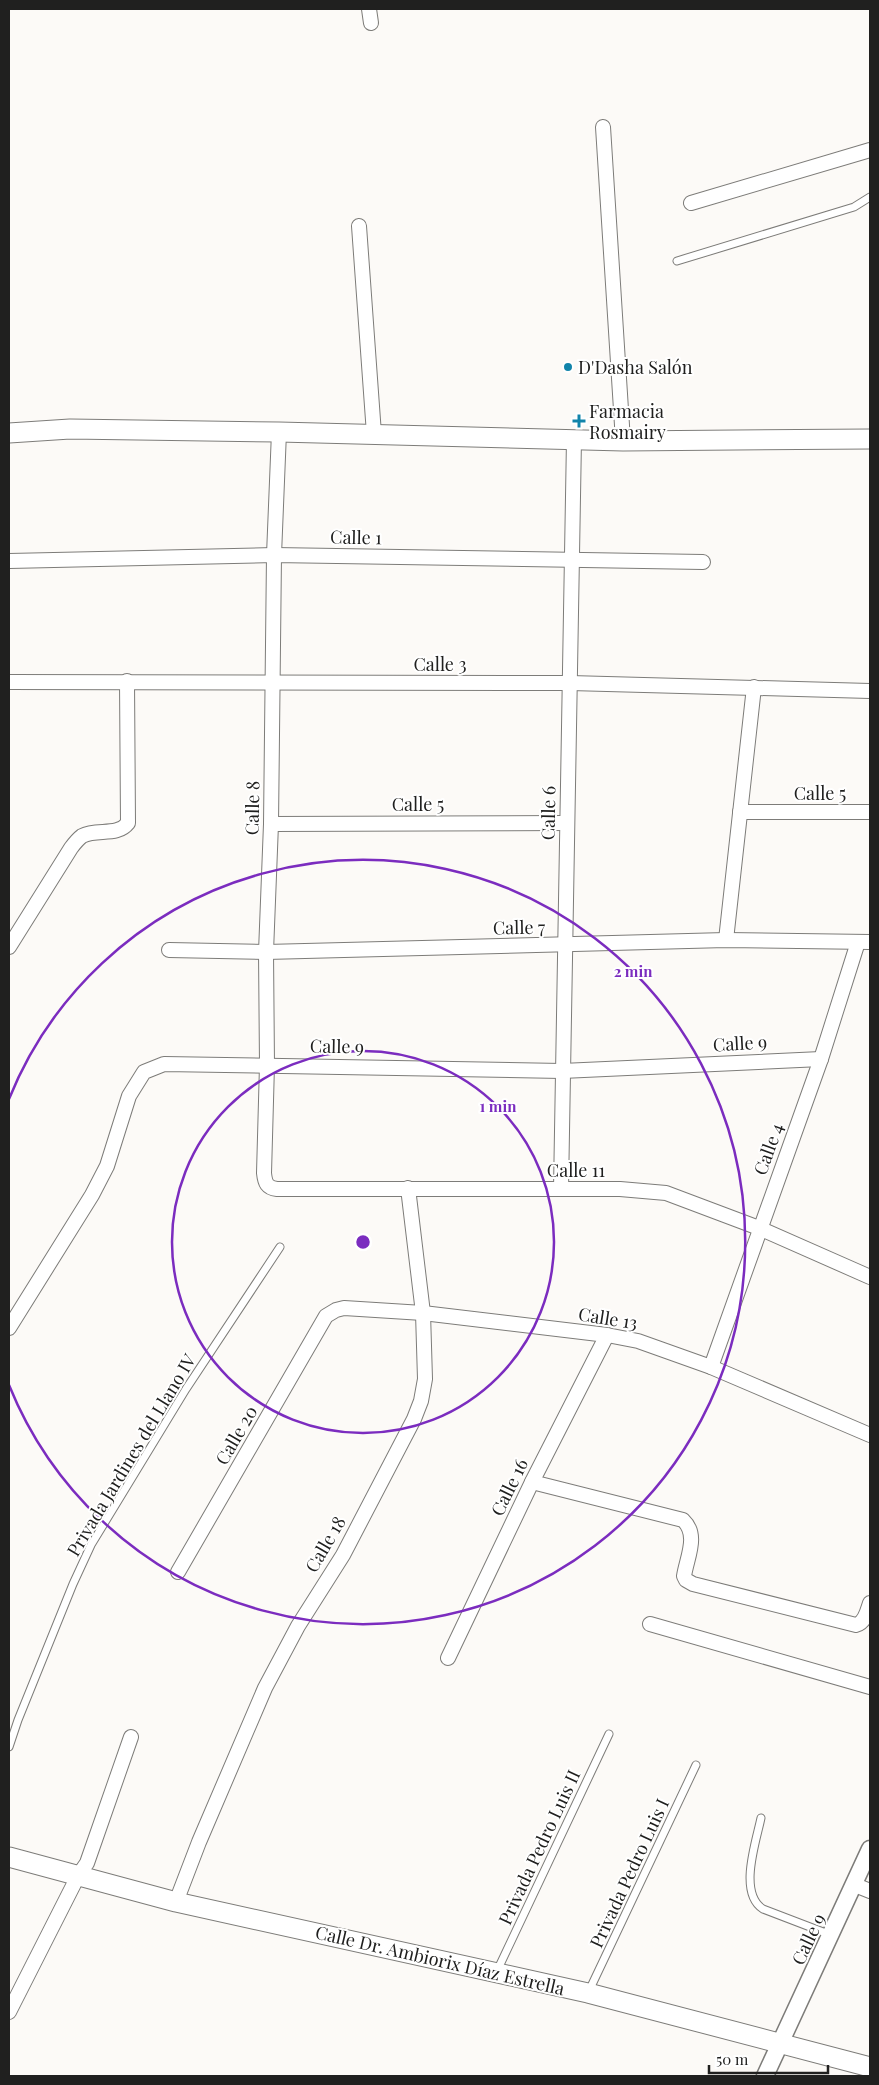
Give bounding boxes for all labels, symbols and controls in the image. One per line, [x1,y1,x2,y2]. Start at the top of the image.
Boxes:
place label: D'Dasha Salón [578,355,693,379]
marker: D'Dasha Salón [562,361,574,373]
place label: Farmacia Rosmairy [589,399,666,444]
marker: Farmacia Rosmairy [573,415,585,427]
street label: Calle 1 [330,525,382,549]
street label: Calle 3 [413,652,467,676]
street label: Calle 8 [240,781,264,835]
street label: Calle 5 [794,781,846,805]
street label: Calle 6 [536,786,560,840]
street label: Calle 5 [392,792,444,816]
street label: Calle 7 [493,915,546,939]
text: 2 min [614,961,653,981]
street label: Calle 9 [712,1030,768,1056]
street label: Calle 9 [310,1034,364,1058]
text: 1 min [480,1096,517,1116]
street label: Calle 4 [748,1120,788,1178]
street label: Calle 11 [547,1158,606,1182]
centre of rings [354,1233,372,1251]
street label: Calle 13 [577,1301,639,1335]
street label: Privada Jardines del Llano IV [61,1349,201,1561]
street label: Calle 20 [209,1401,263,1469]
street label: Calle 16 [485,1454,533,1520]
street label: Calle 18 [299,1512,351,1576]
street label: Privada Pedro Luis II [493,1766,585,1928]
street label: Privada Pedro Luis I [584,1795,674,1951]
street label: Calle 9 [786,1909,830,1969]
street label: Calle Dr. Ambiorix Díaz Estrella [313,1920,567,2000]
scale bar [709,2042,828,2074]
text: 50 m [716,2049,749,2069]

